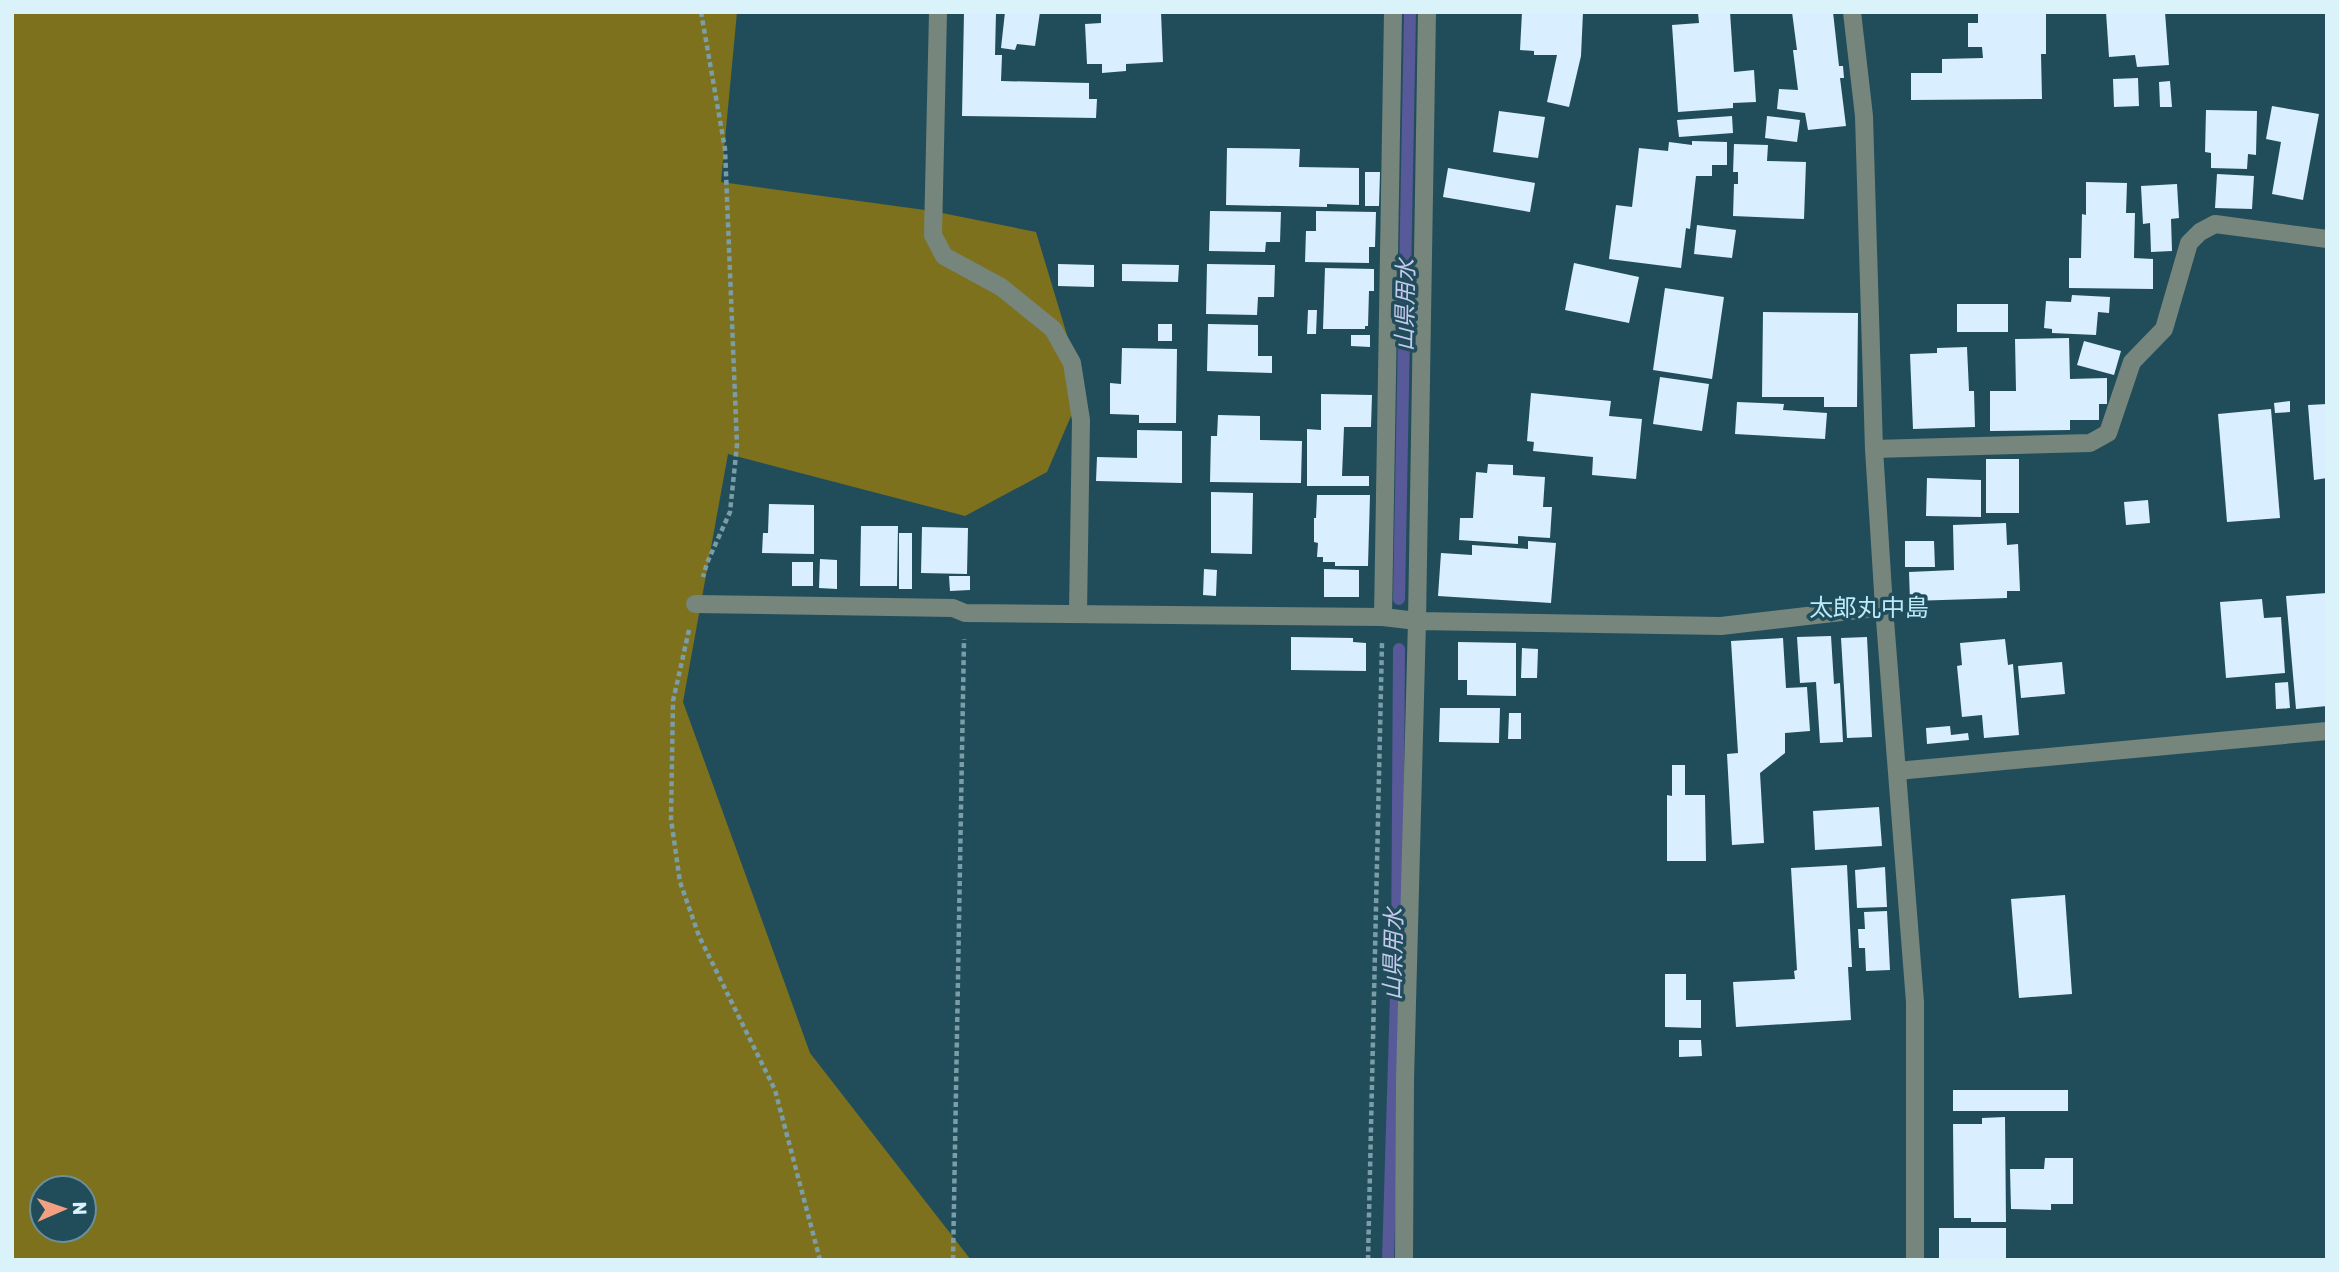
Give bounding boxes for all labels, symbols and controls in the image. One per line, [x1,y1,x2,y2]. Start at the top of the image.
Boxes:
water label: 山県用水 [1390,256,1420,351]
district label: 太郎丸中島 [1809,594,1929,622]
water label: 山県用水 [1378,905,1408,1000]
north arrow [28,1174,98,1244]
text: N [68,1201,91,1216]

